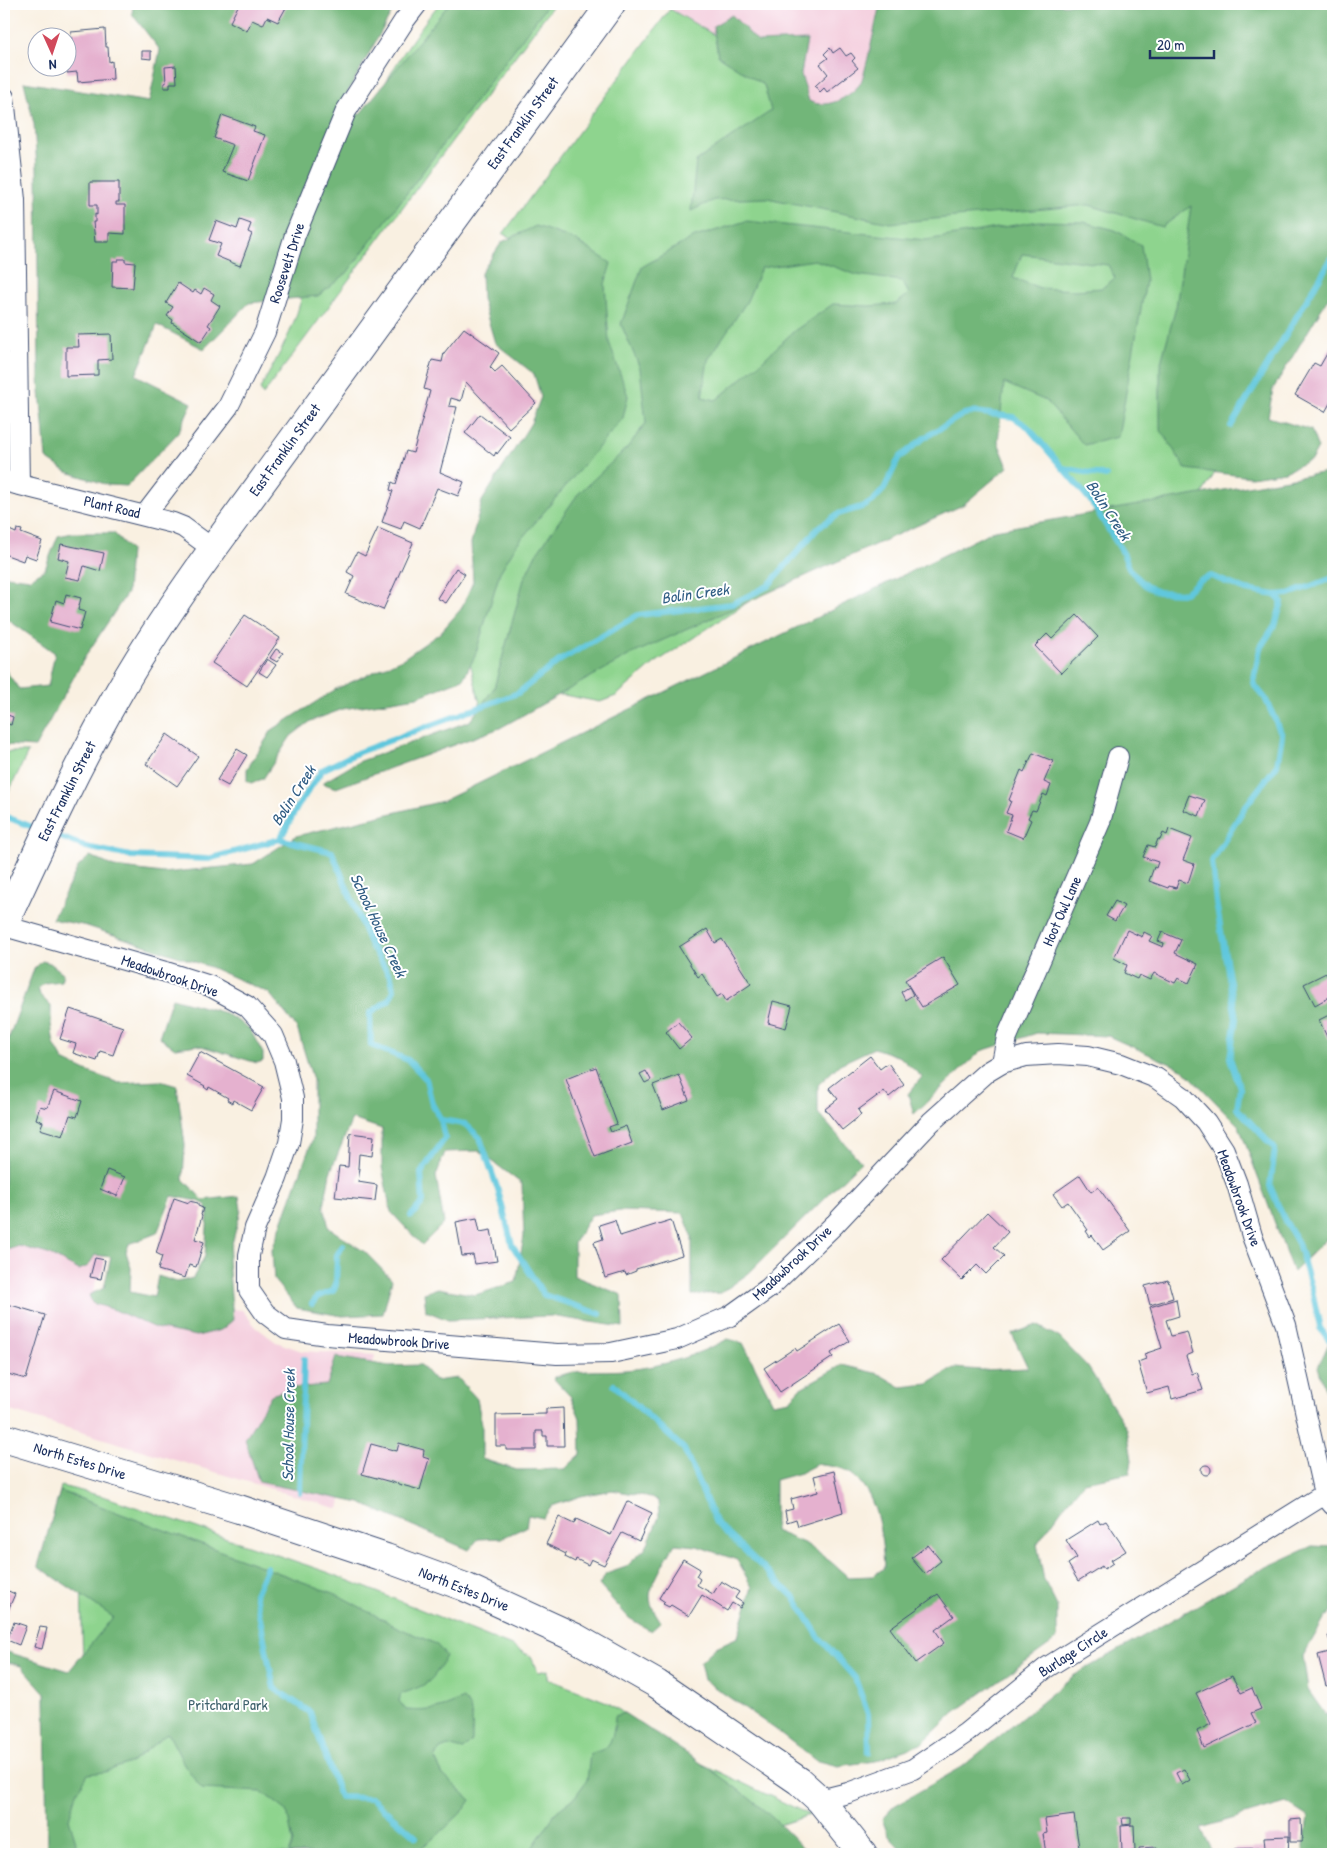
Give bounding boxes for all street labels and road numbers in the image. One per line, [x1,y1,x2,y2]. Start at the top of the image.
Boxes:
street label: East Franklin Street [482,71,564,173]
street label: Roosevelt Drive [264,220,309,306]
street label: East Franklin Street [244,398,326,500]
street label: Plant Road [82,490,142,523]
street label: East Franklin Street [32,736,101,844]
street label: Hoot Owl Lane [1037,872,1086,949]
street label: Meadowbrook Drive [119,949,222,1002]
street label: Meadowbrook Drive [1212,1147,1267,1249]
street label: Meadowbrook Drive [747,1220,836,1305]
street label: Meadowbrook Drive [348,1326,450,1355]
street label: North Estes Drive [31,1436,129,1485]
street label: North Estes Drive [416,1561,513,1616]
street label: Burlage Circle [1034,1621,1111,1682]

